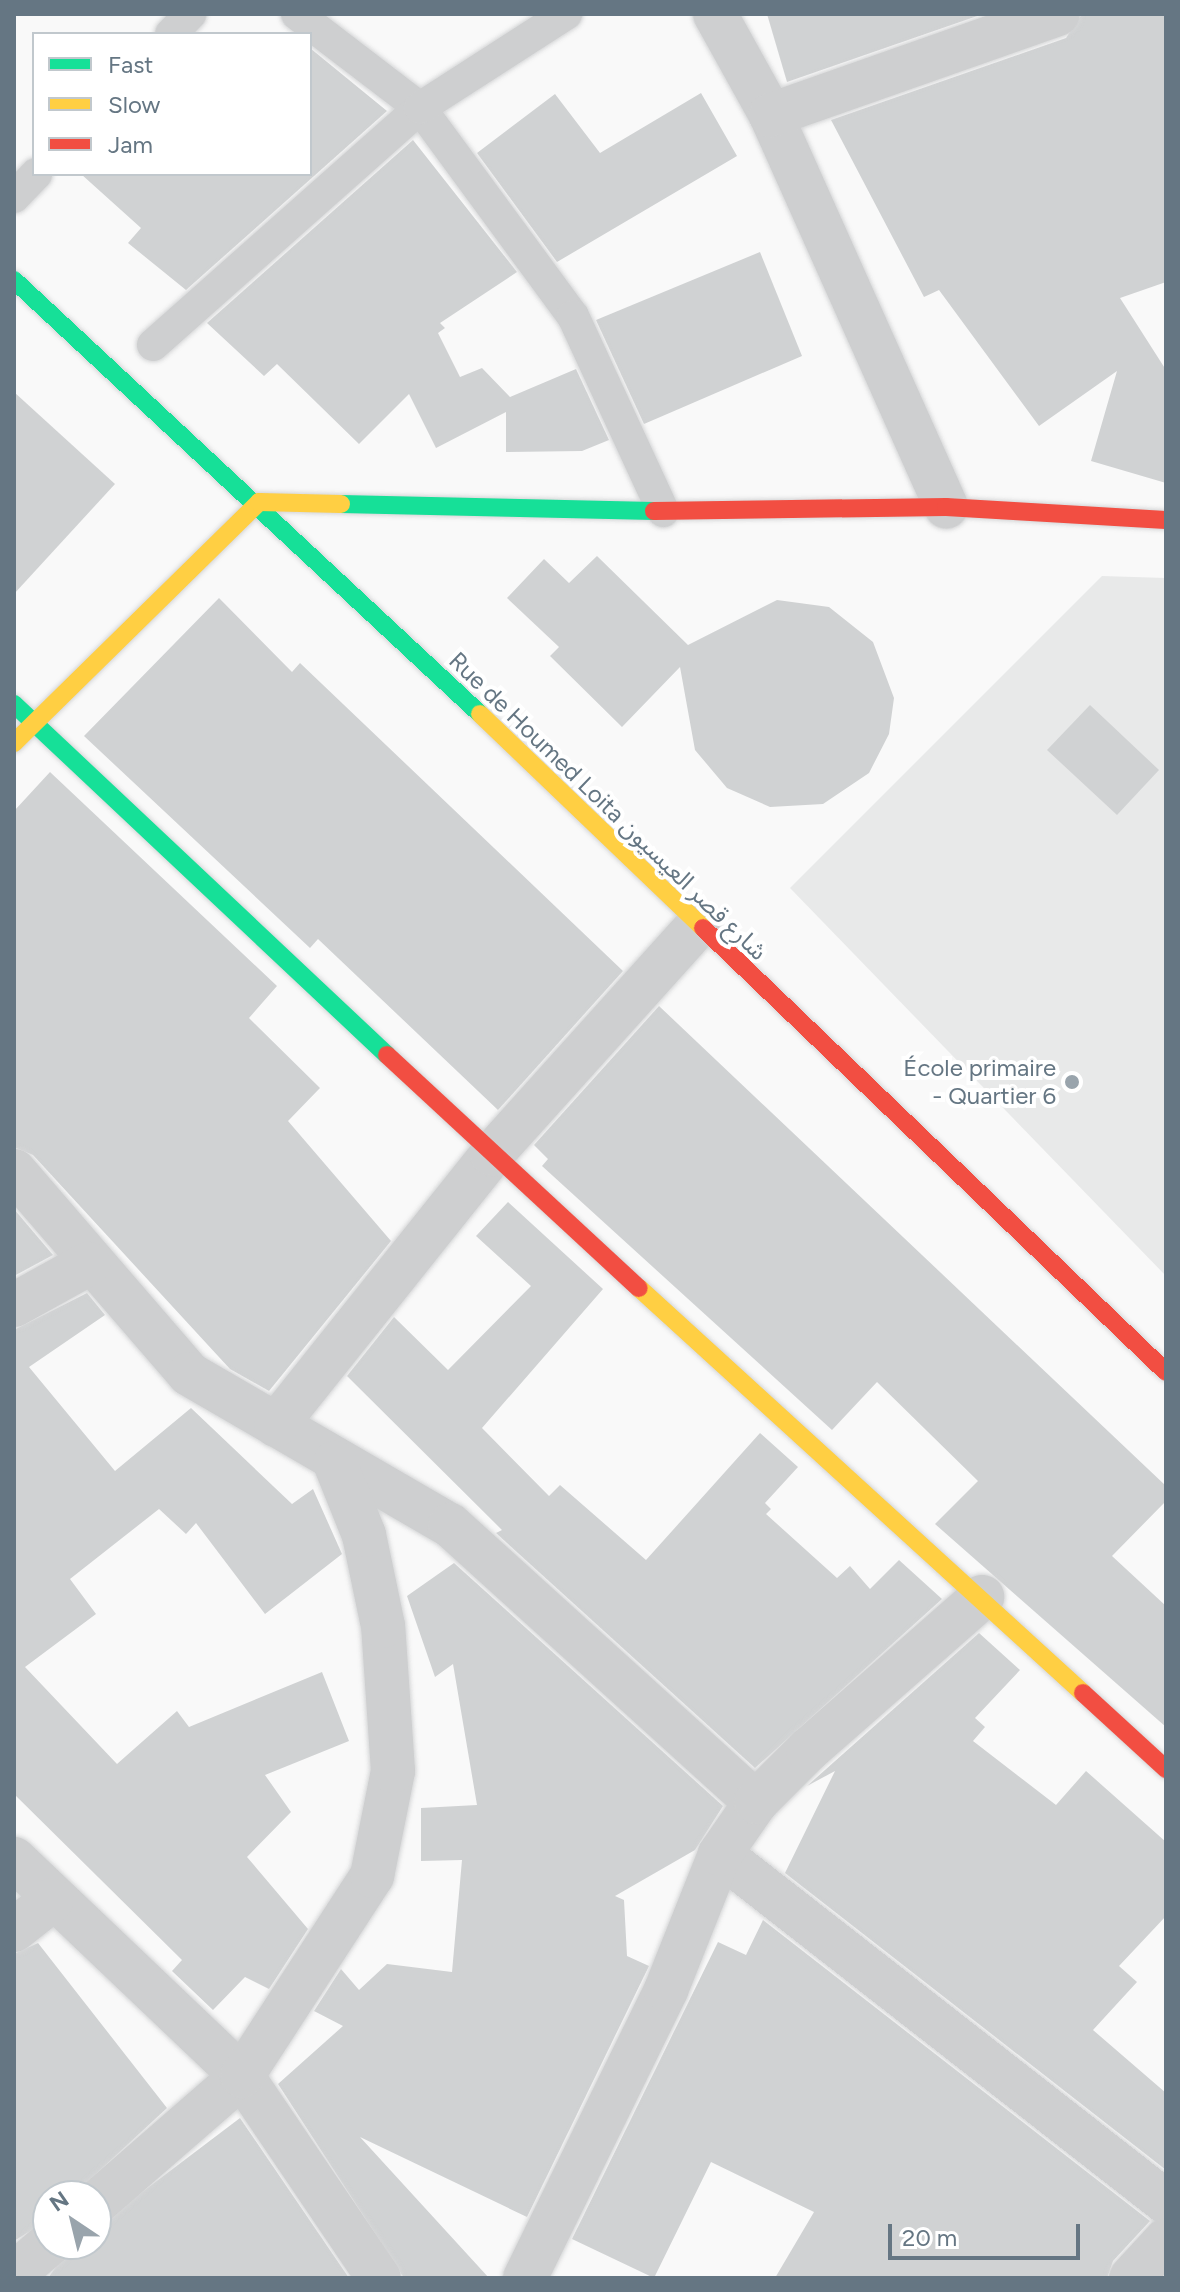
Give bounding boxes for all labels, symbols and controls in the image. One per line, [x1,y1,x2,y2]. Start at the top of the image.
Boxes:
legend [32,32,312,176]
text: Fast [108,50,153,79]
text: Slow [108,90,160,119]
text: Jam [108,130,153,159]
street label: Rue de Houmed Loita شارع قصر العيسيون [443,646,773,966]
place label: École primaire - Quartier 6 [903,1054,1056,1110]
marker: École primaire - Quartier 6 [1063,1073,1081,1091]
north arrow [32,2180,112,2260]
text: N [44,2186,74,2218]
scale bar [892,2208,1084,2258]
text: 20 m [902,2223,957,2252]

